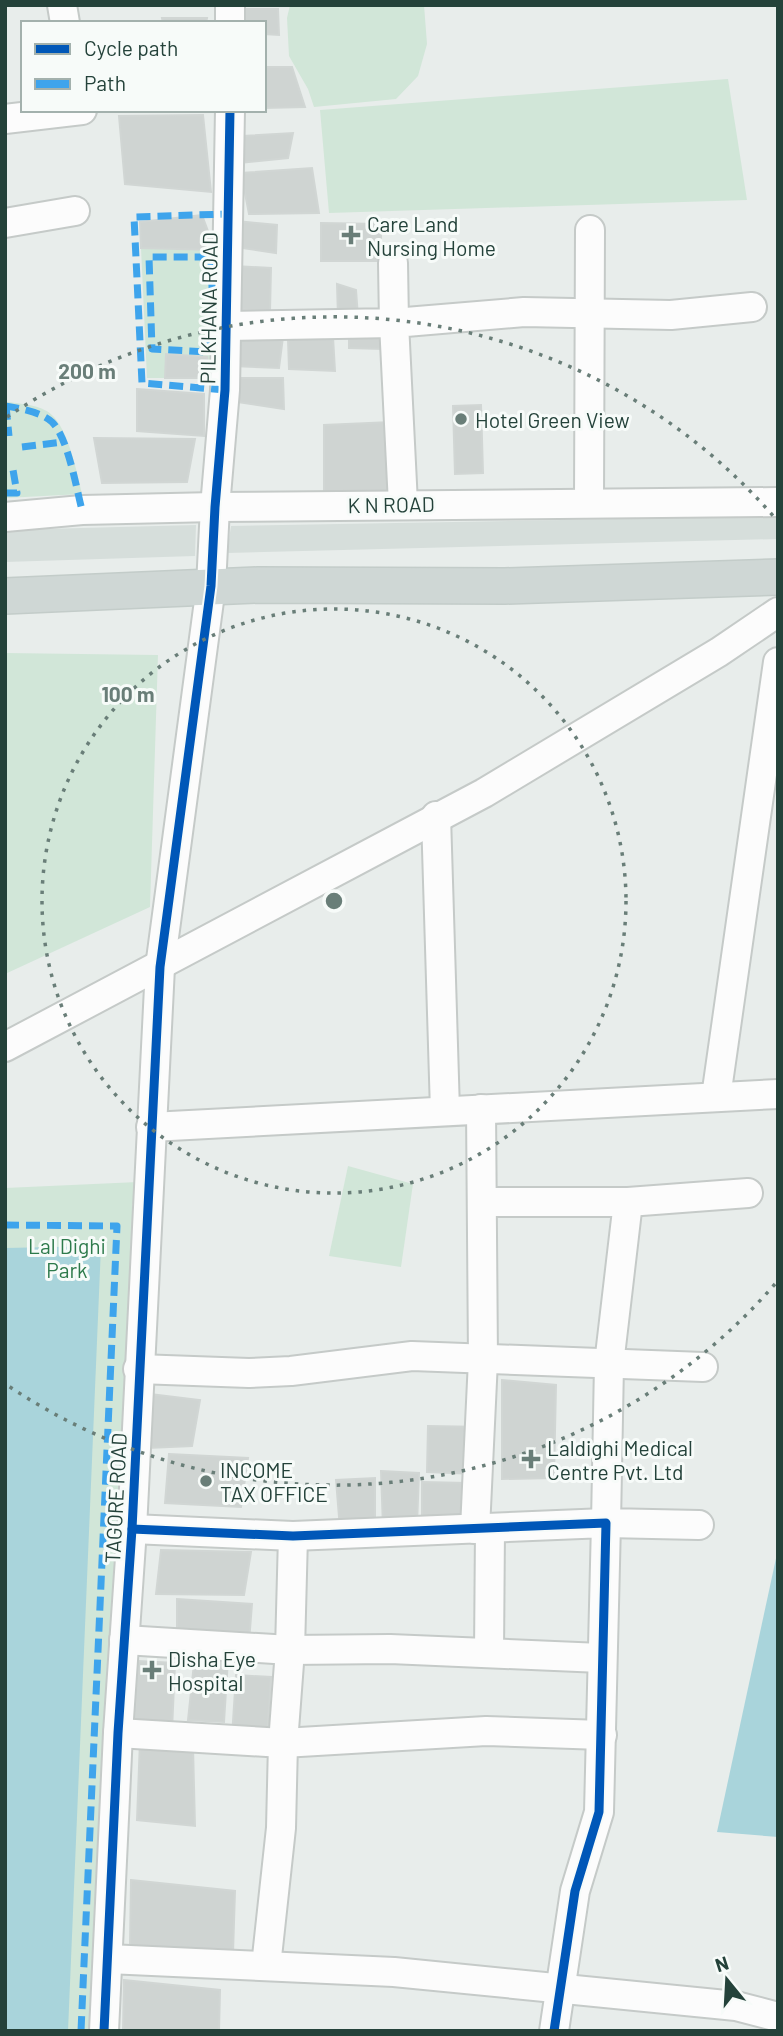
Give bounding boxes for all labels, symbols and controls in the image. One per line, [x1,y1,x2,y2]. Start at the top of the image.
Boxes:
legend [21,21,266,112]
text: Cycle path [84,35,178,60]
text: Path [84,70,126,95]
place label: Care Land Nursing Home [367,211,496,260]
marker: Care Land Nursing Home [341,225,361,245]
street label: PILKHANA ROAD [194,232,222,384]
text: 200 m [58,358,116,383]
place label: Hotel Green View [475,407,630,432]
marker: Hotel Green View [453,411,469,427]
street label: K N ROAD [347,491,435,517]
text: 100 m [101,681,155,706]
centre of rings [322,889,346,913]
park label: Lal Dighi Park [28,1233,106,1282]
street label: TAGORE ROAD [99,1432,131,1564]
place label: Laldighi Medical Centre Pvt. Ltd [547,1435,693,1484]
marker: Laldighi Medical Centre Pvt. Ltd [521,1449,541,1469]
place label: INCOME TAX OFFICE [220,1457,328,1506]
marker: INCOME TAX OFFICE [198,1473,214,1489]
place label: Disha Eye Hospital [168,1646,256,1695]
marker: Disha Eye Hospital [142,1660,162,1680]
north arrow [692,1945,762,2015]
text: N [712,1950,731,1976]

